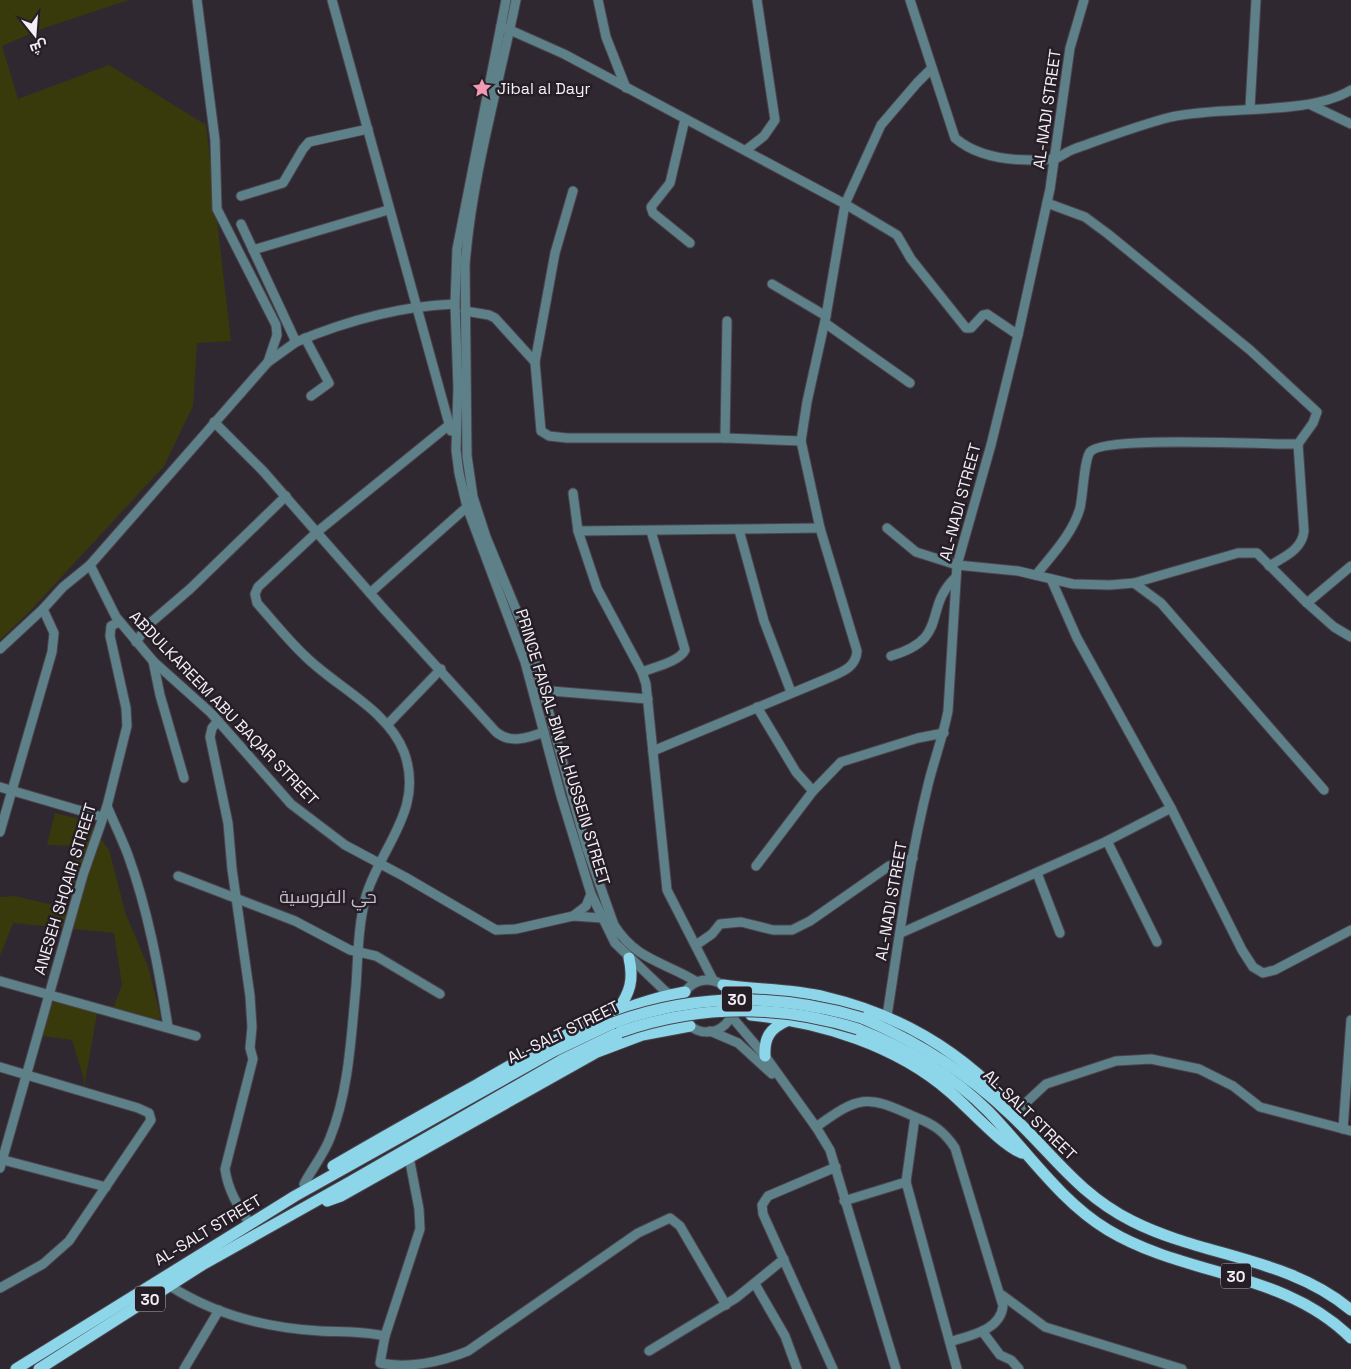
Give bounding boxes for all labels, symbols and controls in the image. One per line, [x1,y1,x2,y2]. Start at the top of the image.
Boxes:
north arrow [10,10,60,60]
text: ش [28,36,50,59]
street label: AL-NADI STREET [1028,48,1066,170]
place icon: Jibal al Dayr [471,77,493,99]
place label: Jibal al Dayr [497,78,591,99]
street label: AL-NADI STREET [934,441,986,563]
street label: ABDULKAREEM ABU BAQAR STREET [125,606,323,810]
street label: PRINCE FAISAL BIN AL HUSSEIN STREET [511,606,615,888]
street label: ANESEH SHQAIR STREET [29,801,101,977]
street label: AL-NADI STREET [870,840,912,962]
district label: حي الفروسية [279,885,377,911]
road number: 30 [722,986,752,1012]
street label: AL-SALT STREET [504,996,622,1068]
street label: AL-SALT STREET [979,1065,1081,1165]
street label: AL-SALT STREET [150,1190,266,1270]
road number: 30 [1221,1264,1251,1288]
road number: 30 [135,1286,165,1312]

